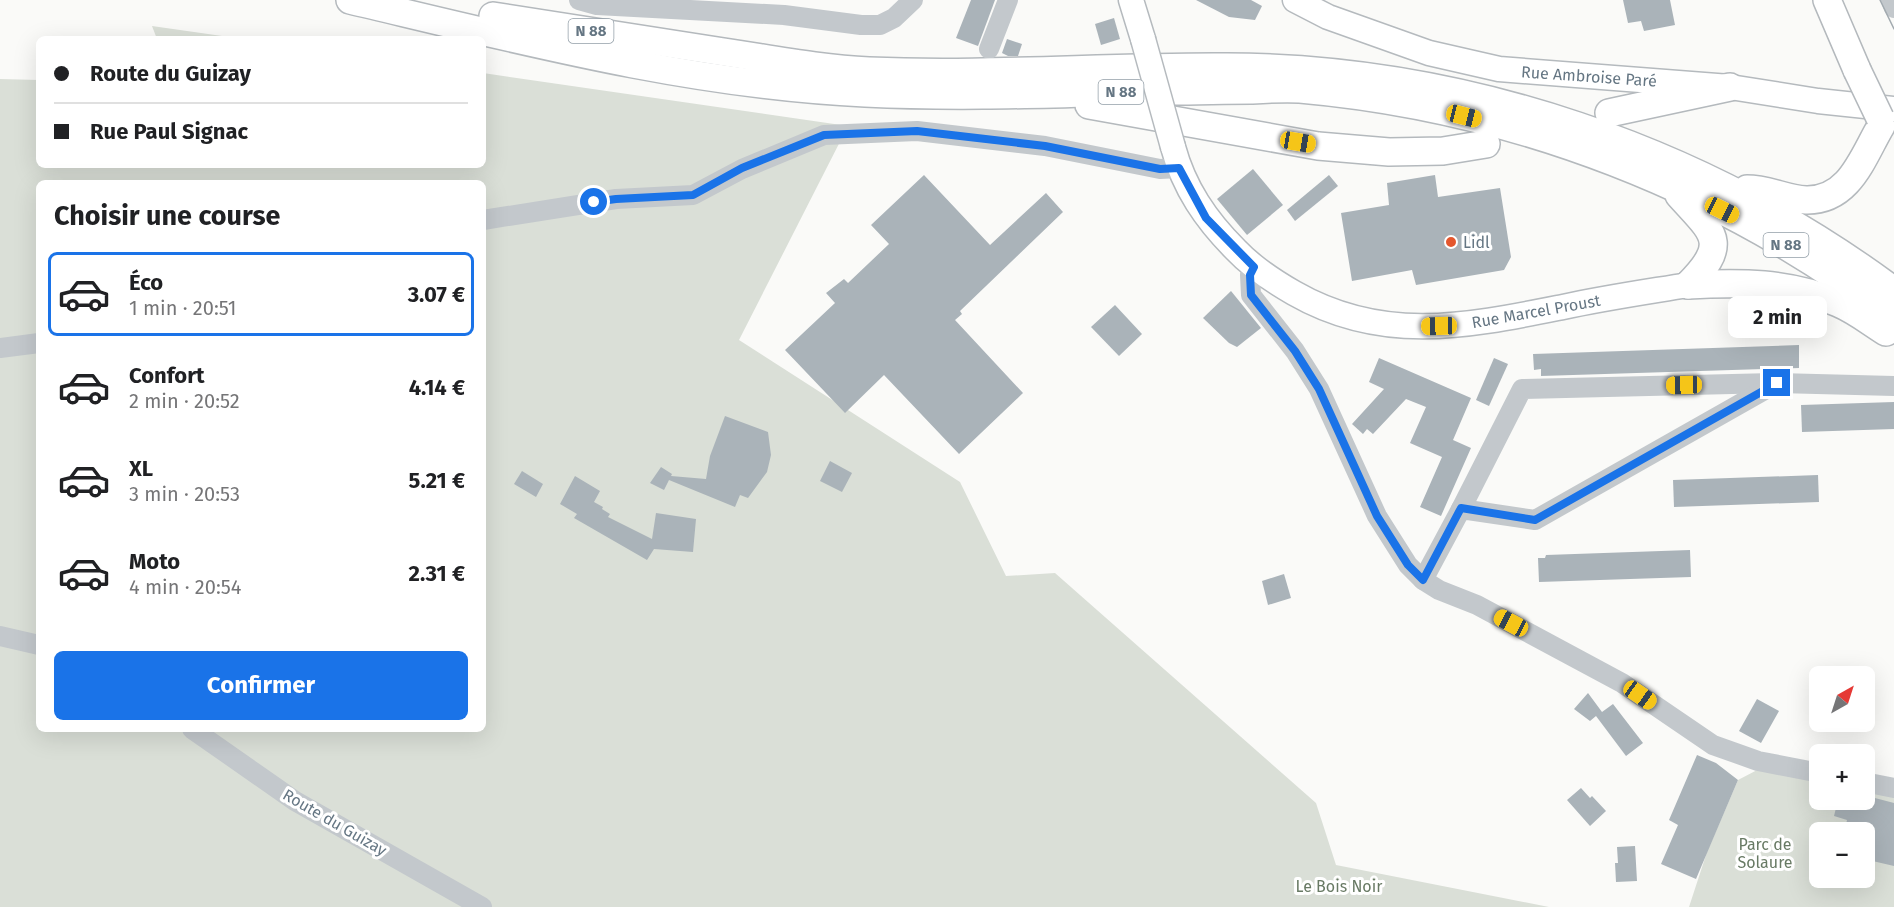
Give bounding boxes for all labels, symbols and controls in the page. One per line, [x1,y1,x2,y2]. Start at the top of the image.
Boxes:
road number: N 88 [568,19,614,43]
text: Route du Guizay [90,60,251,87]
street label: Rue Ambroise Paré [1521,62,1657,91]
road number: N 88 [1098,80,1144,104]
car [1444,103,1484,129]
text: Rue Paul Signac [90,118,248,145]
car [1279,130,1317,154]
route start [580,188,607,215]
car [1702,194,1742,226]
text: Choisir une course [54,200,280,232]
place label: Lidl [1463,233,1490,252]
road number: N 88 [1764,233,1808,257]
marker: Lidl [1444,235,1458,249]
icon: car [57,267,111,321]
text: Éco [129,269,163,296]
text: 3.07 € [408,281,465,308]
street label: Rue Marcel Proust [1470,291,1602,332]
text: 1 min · 20:51 [129,296,236,320]
callout: 2 min [1728,296,1826,338]
text: 2 min [1753,305,1802,329]
car [1421,317,1457,335]
icon: car [57,360,111,414]
text: Confort [129,362,205,389]
route end [1763,369,1790,396]
text: 4.14 € [409,374,465,401]
car [1666,376,1702,394]
text: 2 min · 20:52 [129,389,240,413]
icon: car [57,453,111,507]
text: XL [129,455,153,482]
text: 5.21 € [409,467,465,494]
text: 3 min · 20:53 [129,482,240,506]
icon: car [57,546,111,600]
text: Moto [129,548,180,575]
text: 2.31 € [409,560,465,587]
text: 4 min · 20:54 [129,575,241,599]
car [1491,607,1531,639]
button: Confirmer [54,651,468,720]
north arrow [1809,666,1875,732]
map controls [1809,666,1875,888]
car [1620,677,1660,713]
button: + [1809,744,1875,810]
street label: Route du Guizay [279,785,390,860]
button: − [1809,822,1875,888]
park label: Parc de Solaure [1737,835,1793,872]
park label: Le Bois Noir [1296,877,1383,896]

